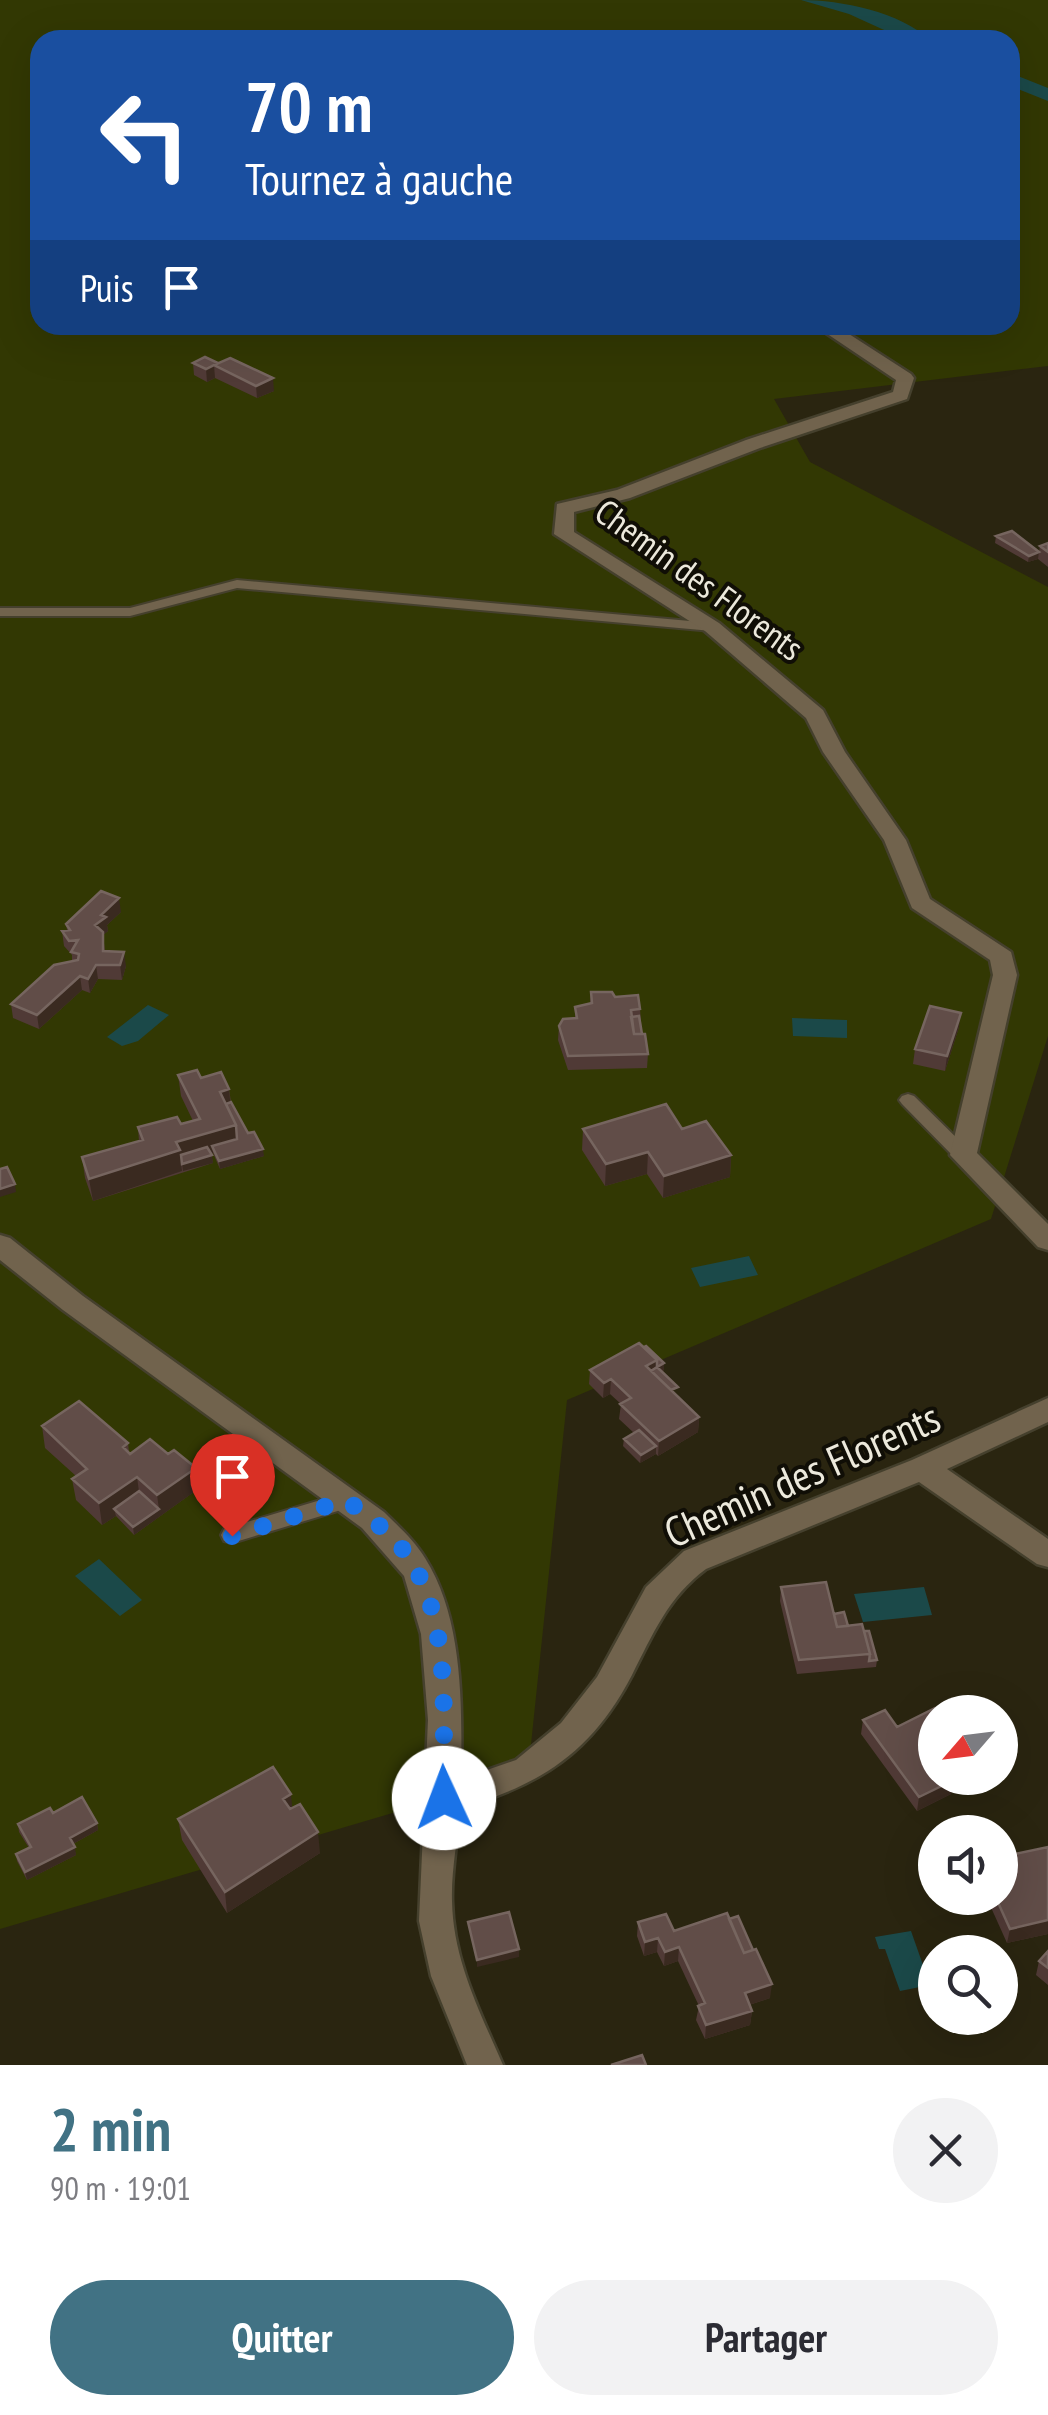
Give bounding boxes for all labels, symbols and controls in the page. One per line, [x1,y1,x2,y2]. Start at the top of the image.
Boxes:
text: 70 m [245,61,373,151]
icon: left [80,70,210,200]
text: Tournez à gauche [245,149,513,207]
icon: arrive [154,260,209,315]
text: Puis [80,263,134,312]
street label: Chemin des Florents [586,488,813,670]
street label: Chemin des Florents [655,1389,948,1560]
pin [190,1434,275,1537]
icon: arrive [205,1449,260,1504]
north arrow [918,1695,1018,1795]
map controls [918,1695,1018,2035]
position arrow [392,1746,496,1850]
button: sound [918,1815,1018,1915]
button: search [918,1935,1018,2035]
text: 2 min [50,2090,171,2168]
button: close [893,2098,998,2203]
text: 90 m · 19:01 [50,2167,191,2209]
button: Quitter [50,2280,514,2395]
button: Partager [534,2280,998,2395]

